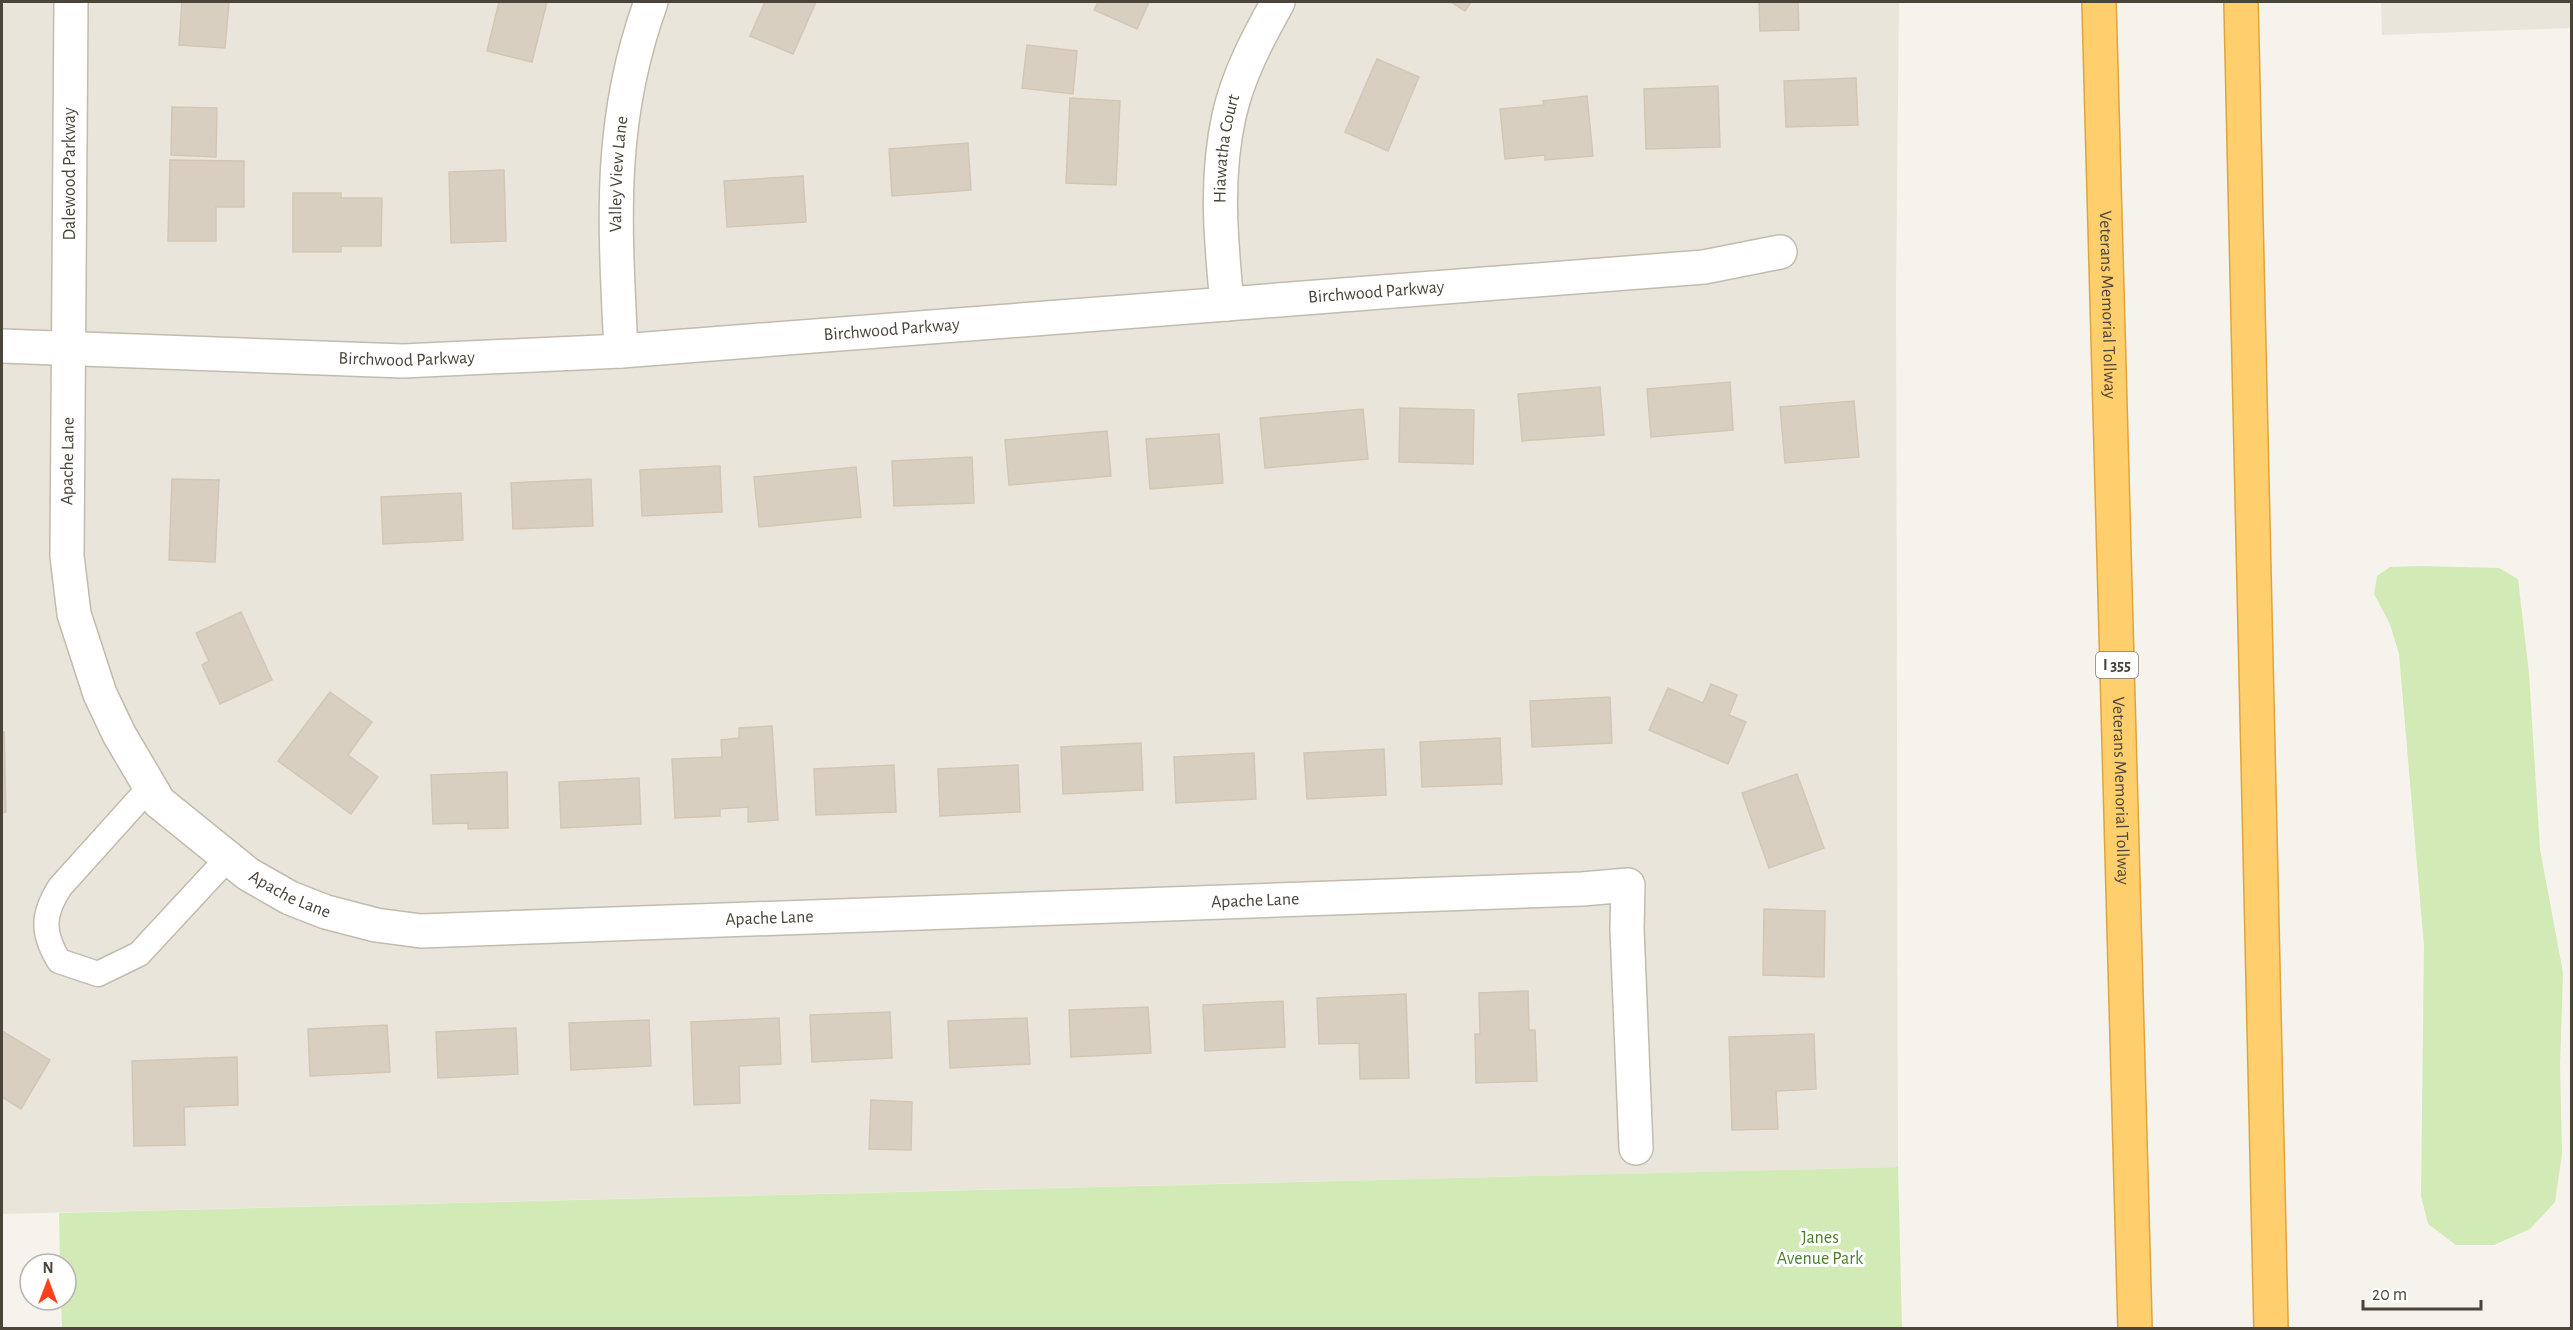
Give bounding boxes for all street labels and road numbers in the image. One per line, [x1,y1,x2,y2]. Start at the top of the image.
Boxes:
street label: Hiawatha Court [1211,92,1243,203]
street label: Dalewood Parkway [61,107,79,241]
street label: Valley View Lane [607,115,632,232]
street label: Veterans Memorial Tollway [2096,210,2119,400]
street label: Birchwood Parkway [1308,278,1445,307]
street label: Birchwood Parkway [823,316,961,344]
street label: Birchwood Parkway [338,349,476,370]
street label: Apache Lane [58,417,78,505]
road number: I 355 [2096,652,2138,678]
street label: Veterans Memorial Tollway [2109,696,2132,885]
street label: Apache Lane [246,867,333,922]
street label: Apache Lane [1211,890,1300,911]
street label: Apache Lane [725,908,814,929]

